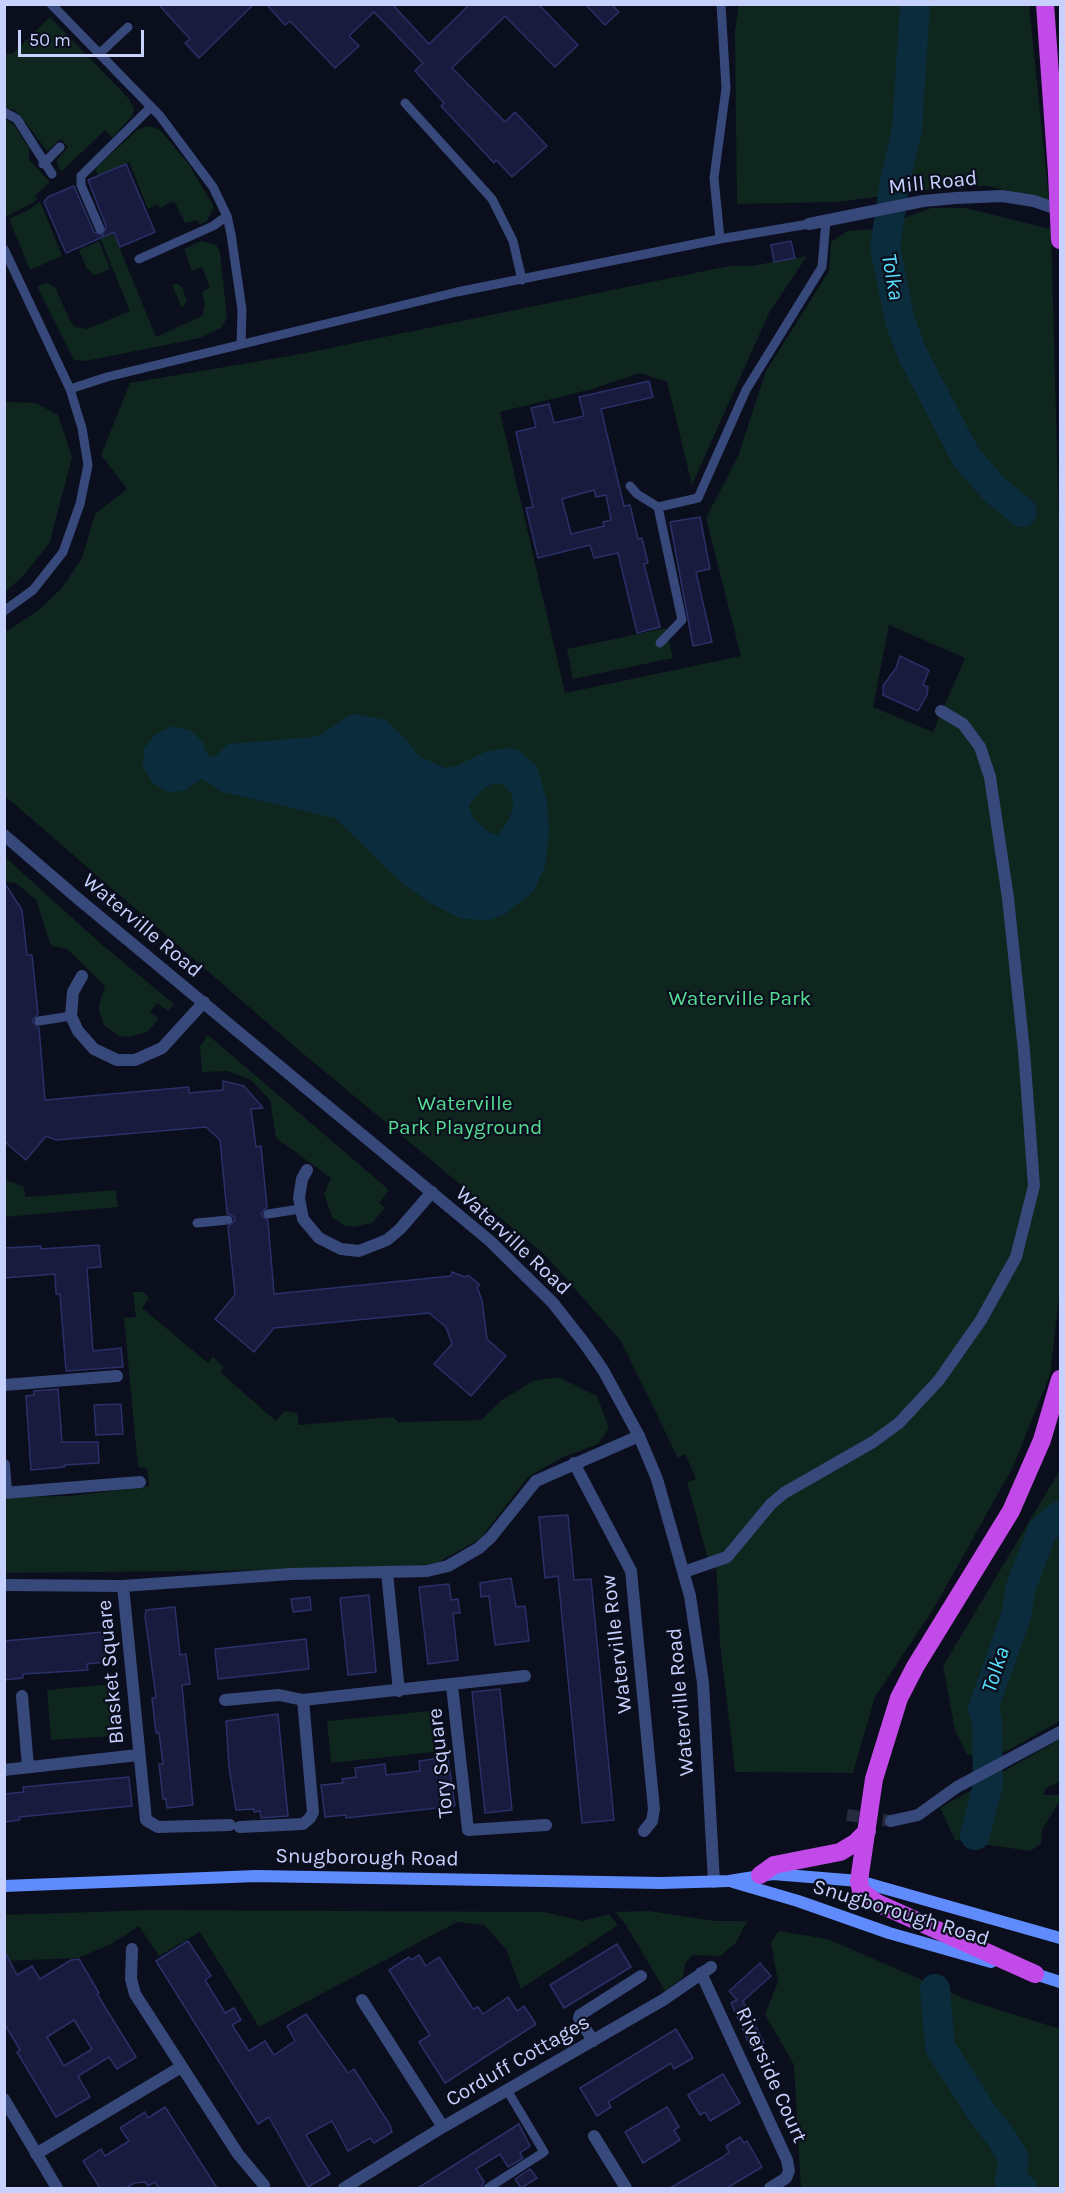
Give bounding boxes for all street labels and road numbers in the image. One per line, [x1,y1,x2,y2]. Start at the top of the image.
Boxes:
street label: Mill Road [887,166,979,200]
street label: Waterville Road [77,869,207,983]
street label: Waterville Road [450,1181,576,1301]
street label: Waterville Row [596,1573,638,1715]
street label: Blasket Square [92,1599,130,1745]
street label: Waterville Road [662,1627,700,1777]
street label: Tory Square [423,1707,459,1819]
street label: Snugborough Road [275,1844,459,1872]
street label: Snugborough Road [810,1874,992,1952]
street label: Riverside Court [730,2003,812,2147]
street label: Corduff Cottages [442,2010,594,2112]

